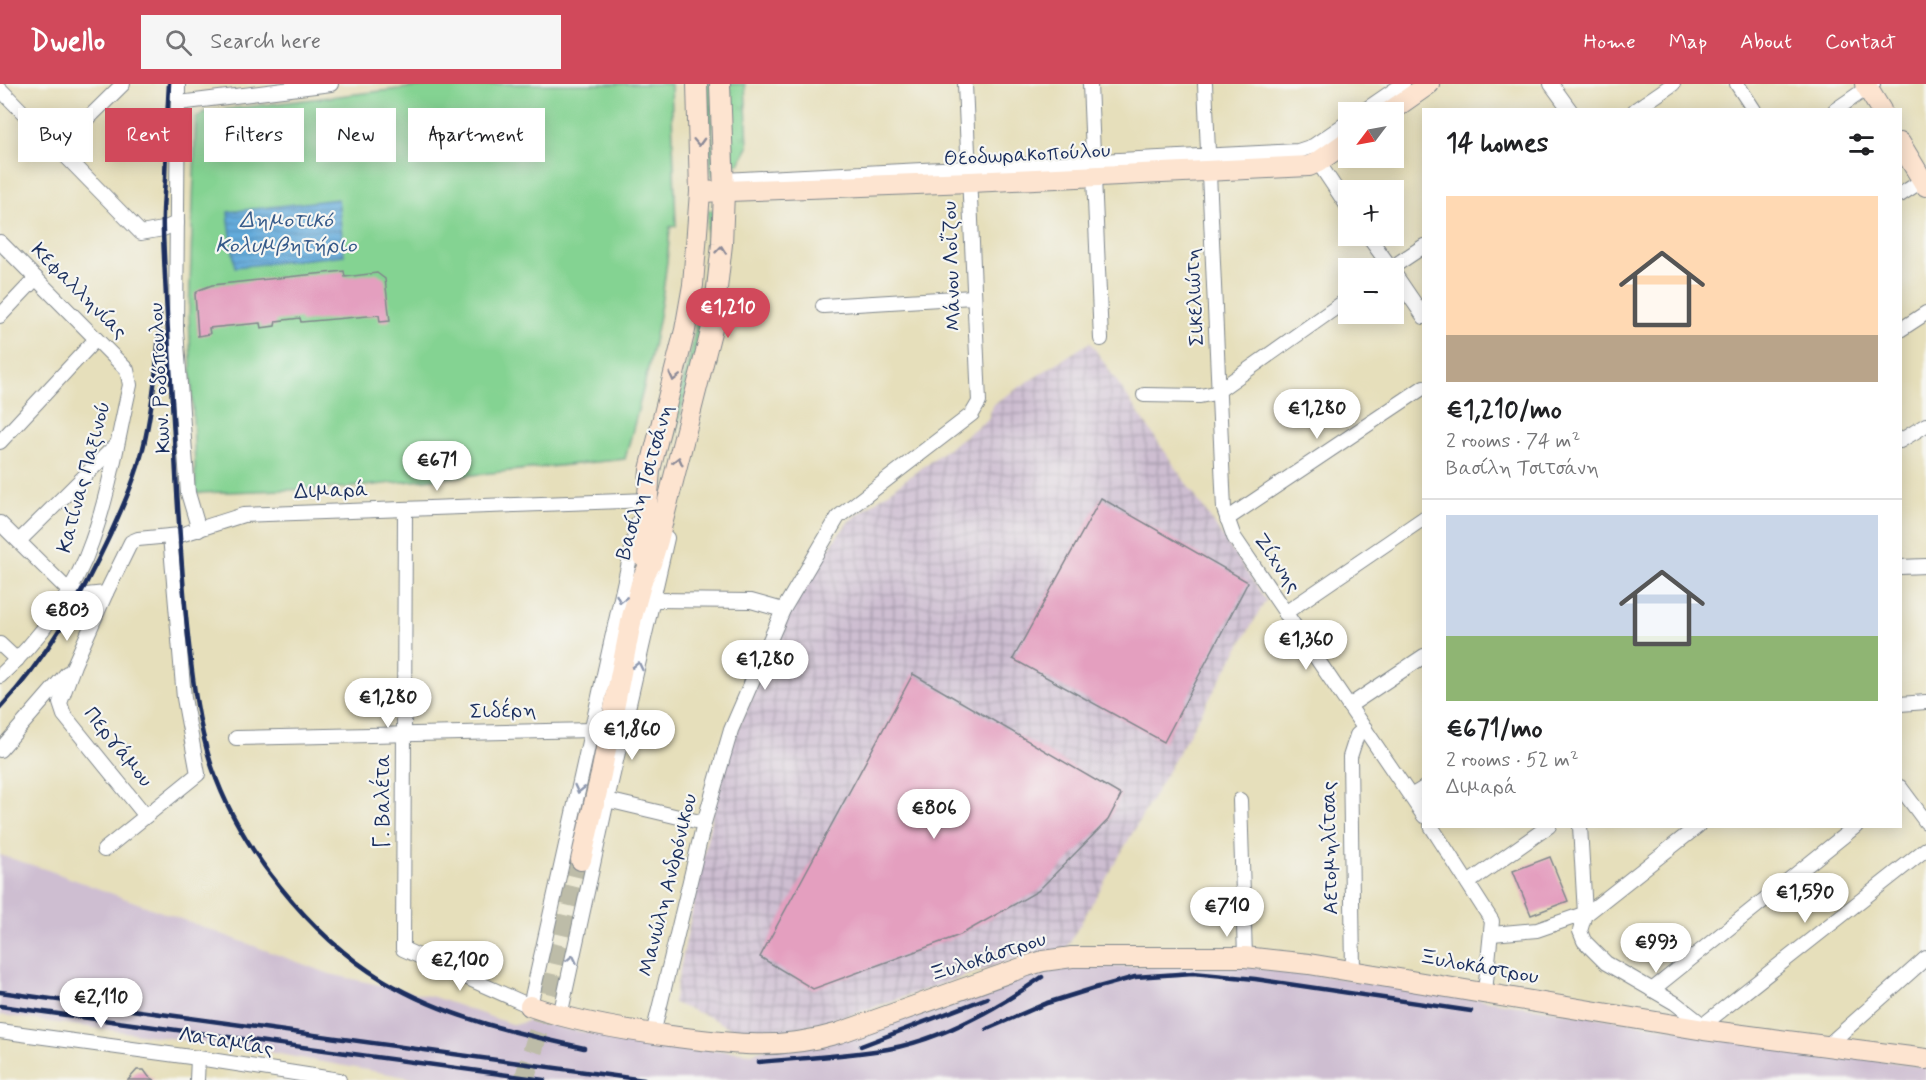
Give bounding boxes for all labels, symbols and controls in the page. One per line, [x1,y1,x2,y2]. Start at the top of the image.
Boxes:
search box [141,15,561,69]
text: Dwello [30,24,105,61]
icon: search [162,26,195,59]
text: Search here [210,28,321,56]
text: Home [1584,28,1636,56]
text: Map [1669,28,1707,56]
text: About [1740,28,1792,56]
text: Contact [1825,28,1896,56]
north arrow [1338,102,1404,168]
map controls [1338,102,1404,324]
chip: Buy [18,108,93,162]
chip: Rent [105,108,192,162]
chip: Filters [204,108,304,162]
chip: New [316,108,396,162]
chip: Apartment [408,108,545,162]
text: 14 homes [1446,127,1548,161]
icon: filters [1845,128,1878,161]
street label: Θεοδωρακοπούλου [943,137,1111,173]
one-way arrow [692,138,705,147]
button: + [1338,180,1404,246]
street label: Μάνου Λοΐζου [936,200,968,332]
water label: Δημοτικό Κολυμβητήριο [215,207,358,260]
icon: home [1608,235,1716,343]
street label: Κεφαλληνίας [25,237,133,345]
one-way arrow [714,246,727,255]
street label: Σικελιώτη [1178,247,1212,347]
button: − [1338,258,1404,324]
pin: €1,210 [679,288,777,339]
text: €1,210 [700,294,756,321]
street label: Κων. Ροδόπουλου [142,302,178,454]
one-way arrow [668,372,681,382]
pin: €1,280 [1268,389,1366,440]
text: €1,210/mo [1446,394,1562,428]
text: €1,280 [1288,395,1346,422]
street label: Κατίνας Παξινού [50,398,118,556]
street label: Βασίλη Τσιτσάνη [609,401,681,563]
text: 2 rooms · 74 m² [1446,428,1580,455]
pin: €671 [401,441,473,492]
text: €671 [416,447,458,474]
text: Βασίλη Τσιτσάνη [1446,455,1599,482]
one-way arrow [670,457,683,467]
street label: Διμαρά [293,476,369,506]
street label: Ζίχνης [1247,527,1307,599]
icon: home [1608,554,1716,662]
pin: €803 [31,591,103,642]
one-way arrow [616,593,629,603]
text: €803 [45,597,89,624]
pin: €1,360 [1257,620,1355,671]
text: €1,360 [1278,626,1334,653]
pin: €1,280 [716,640,814,691]
text: €1,280 [736,646,794,673]
one-way arrow [631,661,644,671]
pin: €1,280 [339,678,437,729]
text: €1,280 [359,684,417,711]
street label: Σιδέρη [469,695,537,726]
street label: Περγάμου [77,701,159,793]
pin: €1,860 [583,710,681,761]
text: €671/mo [1446,713,1543,747]
text: €1,860 [603,716,661,743]
text: 2 rooms · 52 m² [1446,747,1579,774]
street label: Γ. Βαλέτα [368,754,397,848]
text: Διμαρά [1446,774,1517,801]
street label: Αετομηλίτσας [1315,781,1345,915]
one-way arrow [573,784,586,794]
pin: €806 [898,789,970,840]
street label: Μανώλη Ανδρόνικου [632,791,704,979]
text: €806 [911,795,957,822]
pin: €1,590 [1756,873,1854,924]
text: €1,590 [1776,879,1834,906]
pin: €710 [1191,887,1263,938]
text: €710 [1204,893,1250,920]
pin: €993 [1620,923,1692,974]
street label: Ξυλοκάστρου [926,925,1050,989]
text: €993 [1634,929,1678,956]
pin: €2,100 [411,941,509,992]
street label: Ξυλοκάστρου [1417,943,1541,991]
text: €2,100 [430,947,490,974]
one-way arrow [565,954,578,964]
pin: €2,110 [52,978,150,1029]
text: €2,110 [74,984,128,1011]
street label: Λαταμίας [176,1021,276,1063]

